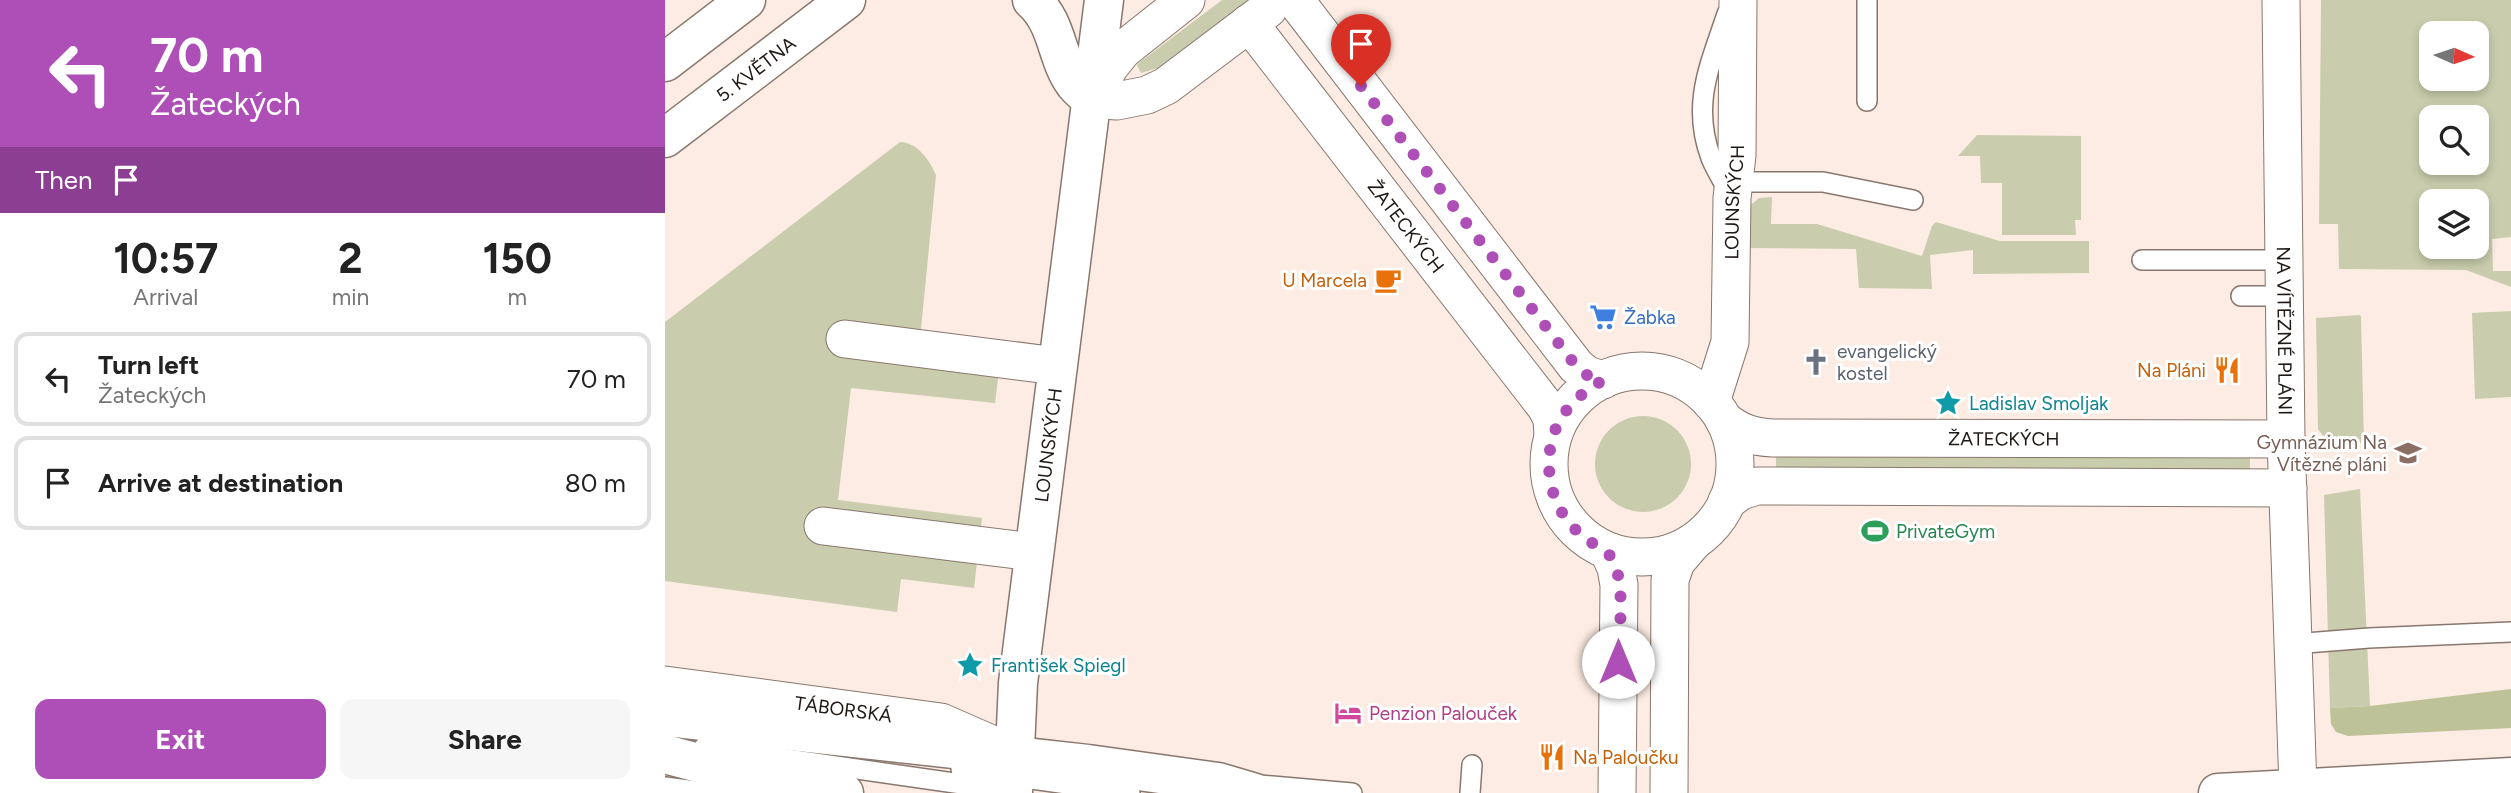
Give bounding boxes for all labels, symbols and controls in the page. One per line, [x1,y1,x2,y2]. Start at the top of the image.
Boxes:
pin [1331,14,1391,86]
north arrow [2419,21,2489,91]
map controls [2419,21,2489,259]
text: 70 m [150,25,263,84]
icon: arrive [1342,25,1380,63]
icon: left [35,28,126,119]
street label: 5. KVĚTNA [711,31,800,106]
text: Žateckých [150,85,301,123]
button: search [2419,105,2489,175]
street label: LOUNSKÝCH [1720,145,1749,260]
icon: arrive [107,161,145,199]
text: Then [35,164,93,196]
street label: ŽATECKÝCH [1363,175,1449,277]
button: layers [2419,189,2489,259]
text: 10:57 [113,233,218,284]
text: 2 [338,233,363,284]
text: 150 [483,233,552,284]
street label: NA VÍTĚZNÉ PLÁNI [2272,246,2297,416]
cafe icon: U Marcela [1373,265,1403,295]
place label: U Marcela [1282,269,1367,292]
text: Arrival [133,283,198,311]
text: min [332,283,369,311]
text: m [507,283,527,311]
supermarket icon: Žabka [1588,302,1618,332]
place label: Žabka [1624,306,1676,329]
place label: evangelický kostel [1837,340,1937,385]
church icon: evangelický kostel [1801,347,1831,377]
text: Turn left [98,349,199,381]
restaurant icon: Na Pláni [2212,355,2242,385]
place label: Na Pláni [2137,359,2206,382]
icon: left [39,360,77,398]
text: 70 m [567,363,626,395]
text: Žateckých [98,381,206,409]
street label: LOUNSKÝCH [1029,386,1067,504]
place icon: Ladislav Smoljak [1933,388,1963,418]
place label: Ladislav Smoljak [1969,392,2109,415]
street label: ŽATECKÝCH [1948,427,2059,450]
place label: Gymnázium Na Vítězné pláni [2257,431,2387,476]
school or university icon: Gymnázium Na Vítězné pláni [2393,438,2423,468]
icon: arrive [39,464,77,502]
text: Arrive at destination [98,467,343,499]
text: 80 m [565,467,626,499]
sports icon: PrivateGym [1860,516,1890,546]
place label: PrivateGym [1896,520,1995,543]
position arrow [1581,625,1655,699]
place icon: František Spiegl [955,650,985,680]
place label: František Spiegl [991,654,1126,677]
street label: TÁBORSKÁ [793,691,894,727]
hotel icon: Penzion Palouček [1333,698,1363,728]
button: Exit [35,699,326,779]
button: Share [340,699,630,779]
place label: Penzion Palouček [1369,702,1518,725]
restaurant icon: Na Paloučku [1537,742,1567,772]
place label: Na Paloučku [1573,746,1679,769]

